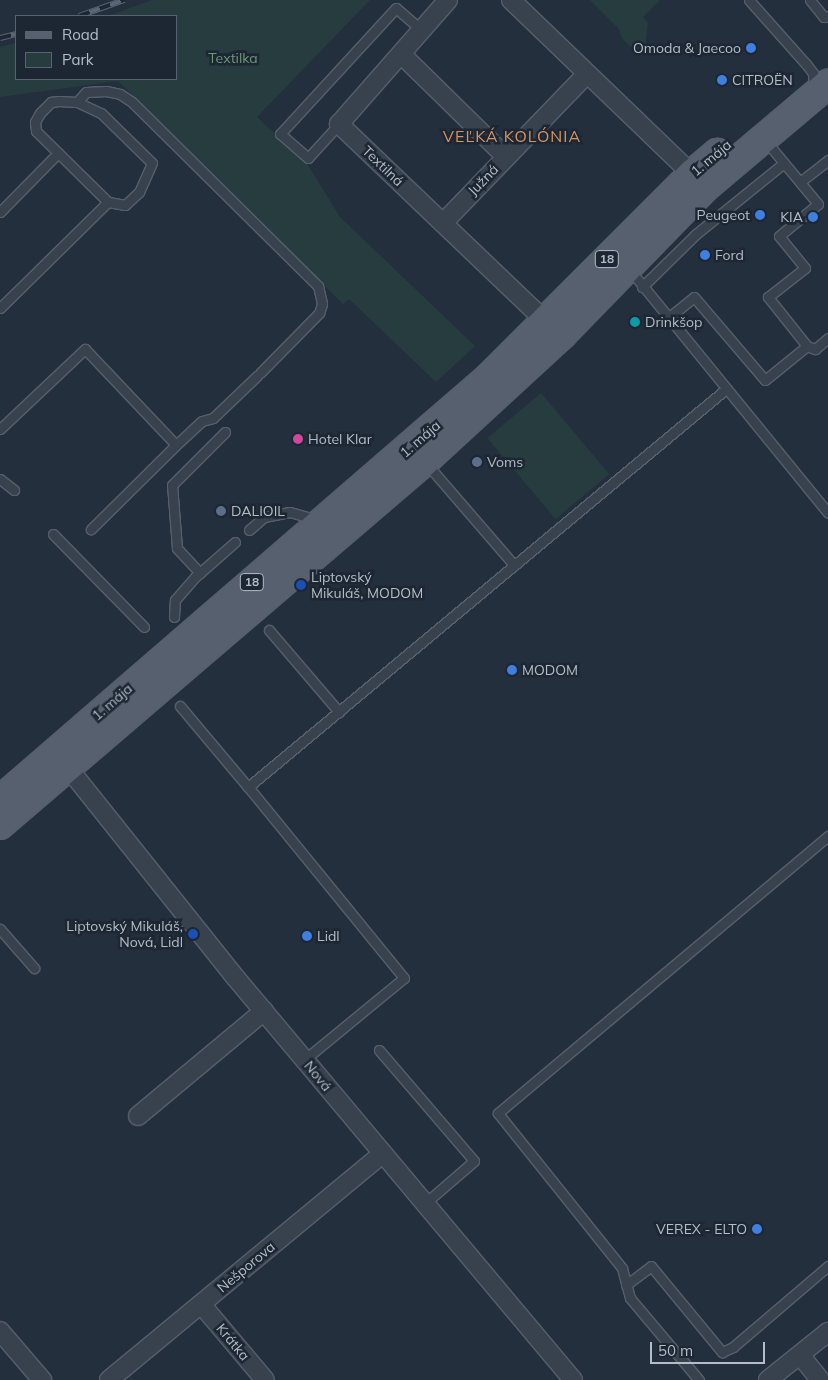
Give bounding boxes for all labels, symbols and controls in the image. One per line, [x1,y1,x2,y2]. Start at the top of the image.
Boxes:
legend [15,15,178,80]
text: Road [62,25,99,44]
place label: Omoda & Jaecoo [633,40,741,56]
marker: Omoda & Jaecoo [745,42,757,54]
text: Park [62,50,94,69]
park label: Textilka [208,50,258,66]
place label: CITROËN [732,72,793,88]
marker: CITROËN [716,74,728,86]
district label: VEĽKÁ KOLÓNIA [441,126,583,146]
street label: 1. mája [687,136,735,180]
street label: Textilná [359,142,407,190]
street label: Južná [464,161,502,199]
place label: Peugeot [697,207,750,223]
marker: Peugeot [754,209,766,221]
place label: KIA [780,209,803,225]
marker: KIA [807,211,819,223]
place label: Ford [715,247,744,263]
marker: Ford [699,249,711,261]
road number: 18 [594,250,620,268]
place label: Drinkšop [645,314,702,330]
marker: Drinkšop [629,316,641,328]
street label: 1. mája [397,417,443,461]
place label: Hotel Klar [308,431,372,447]
marker: Hotel Klar [292,433,304,445]
place label: Voms [487,454,523,470]
marker: Voms [471,456,483,468]
place label: DALIOIL [231,503,285,519]
marker: DALIOIL [215,505,227,517]
place label: Liptovský Mikuláš, MODOM [311,569,423,602]
road number: 18 [240,572,264,592]
marker: Liptovský Mikuláš, MODOM [295,579,307,591]
place label: MODOM [522,662,578,678]
marker: MODOM [506,664,518,676]
street label: 1. mája [89,680,135,724]
place label: Liptovský Mikuláš, Nová, Lidl [66,918,183,950]
marker: Liptovský Mikuláš, Nová, Lidl [187,928,199,940]
place label: Lidl [317,928,340,944]
marker: Lidl [301,930,313,942]
street label: Nová [301,1057,335,1095]
place label: VEREX - ELTO [656,1221,747,1237]
marker: VEREX - ELTO [751,1223,763,1235]
street label: Nešporova [214,1238,278,1296]
street label: Krátka [213,1320,253,1364]
scale bar [653,1332,768,1364]
text: 50 m [658,1341,693,1360]

